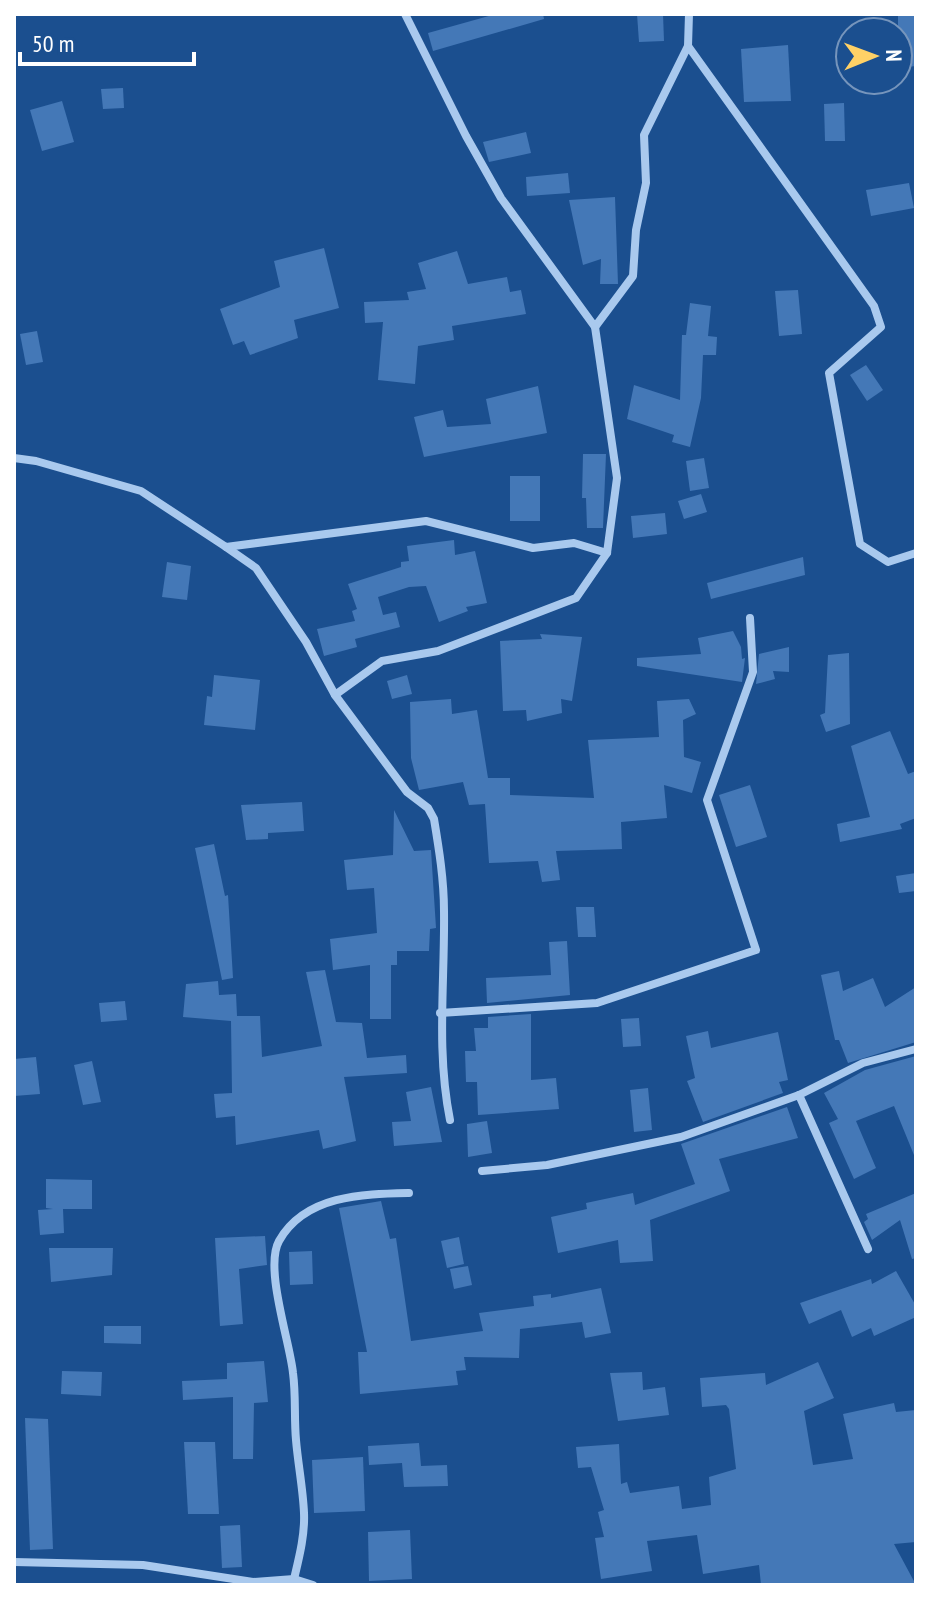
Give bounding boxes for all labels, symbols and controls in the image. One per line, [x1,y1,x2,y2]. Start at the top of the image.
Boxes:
scale bar [20,16,194,66]
north arrow [834,16,914,96]
text: 50 m [32,28,74,59]
text: N [880,49,908,62]

